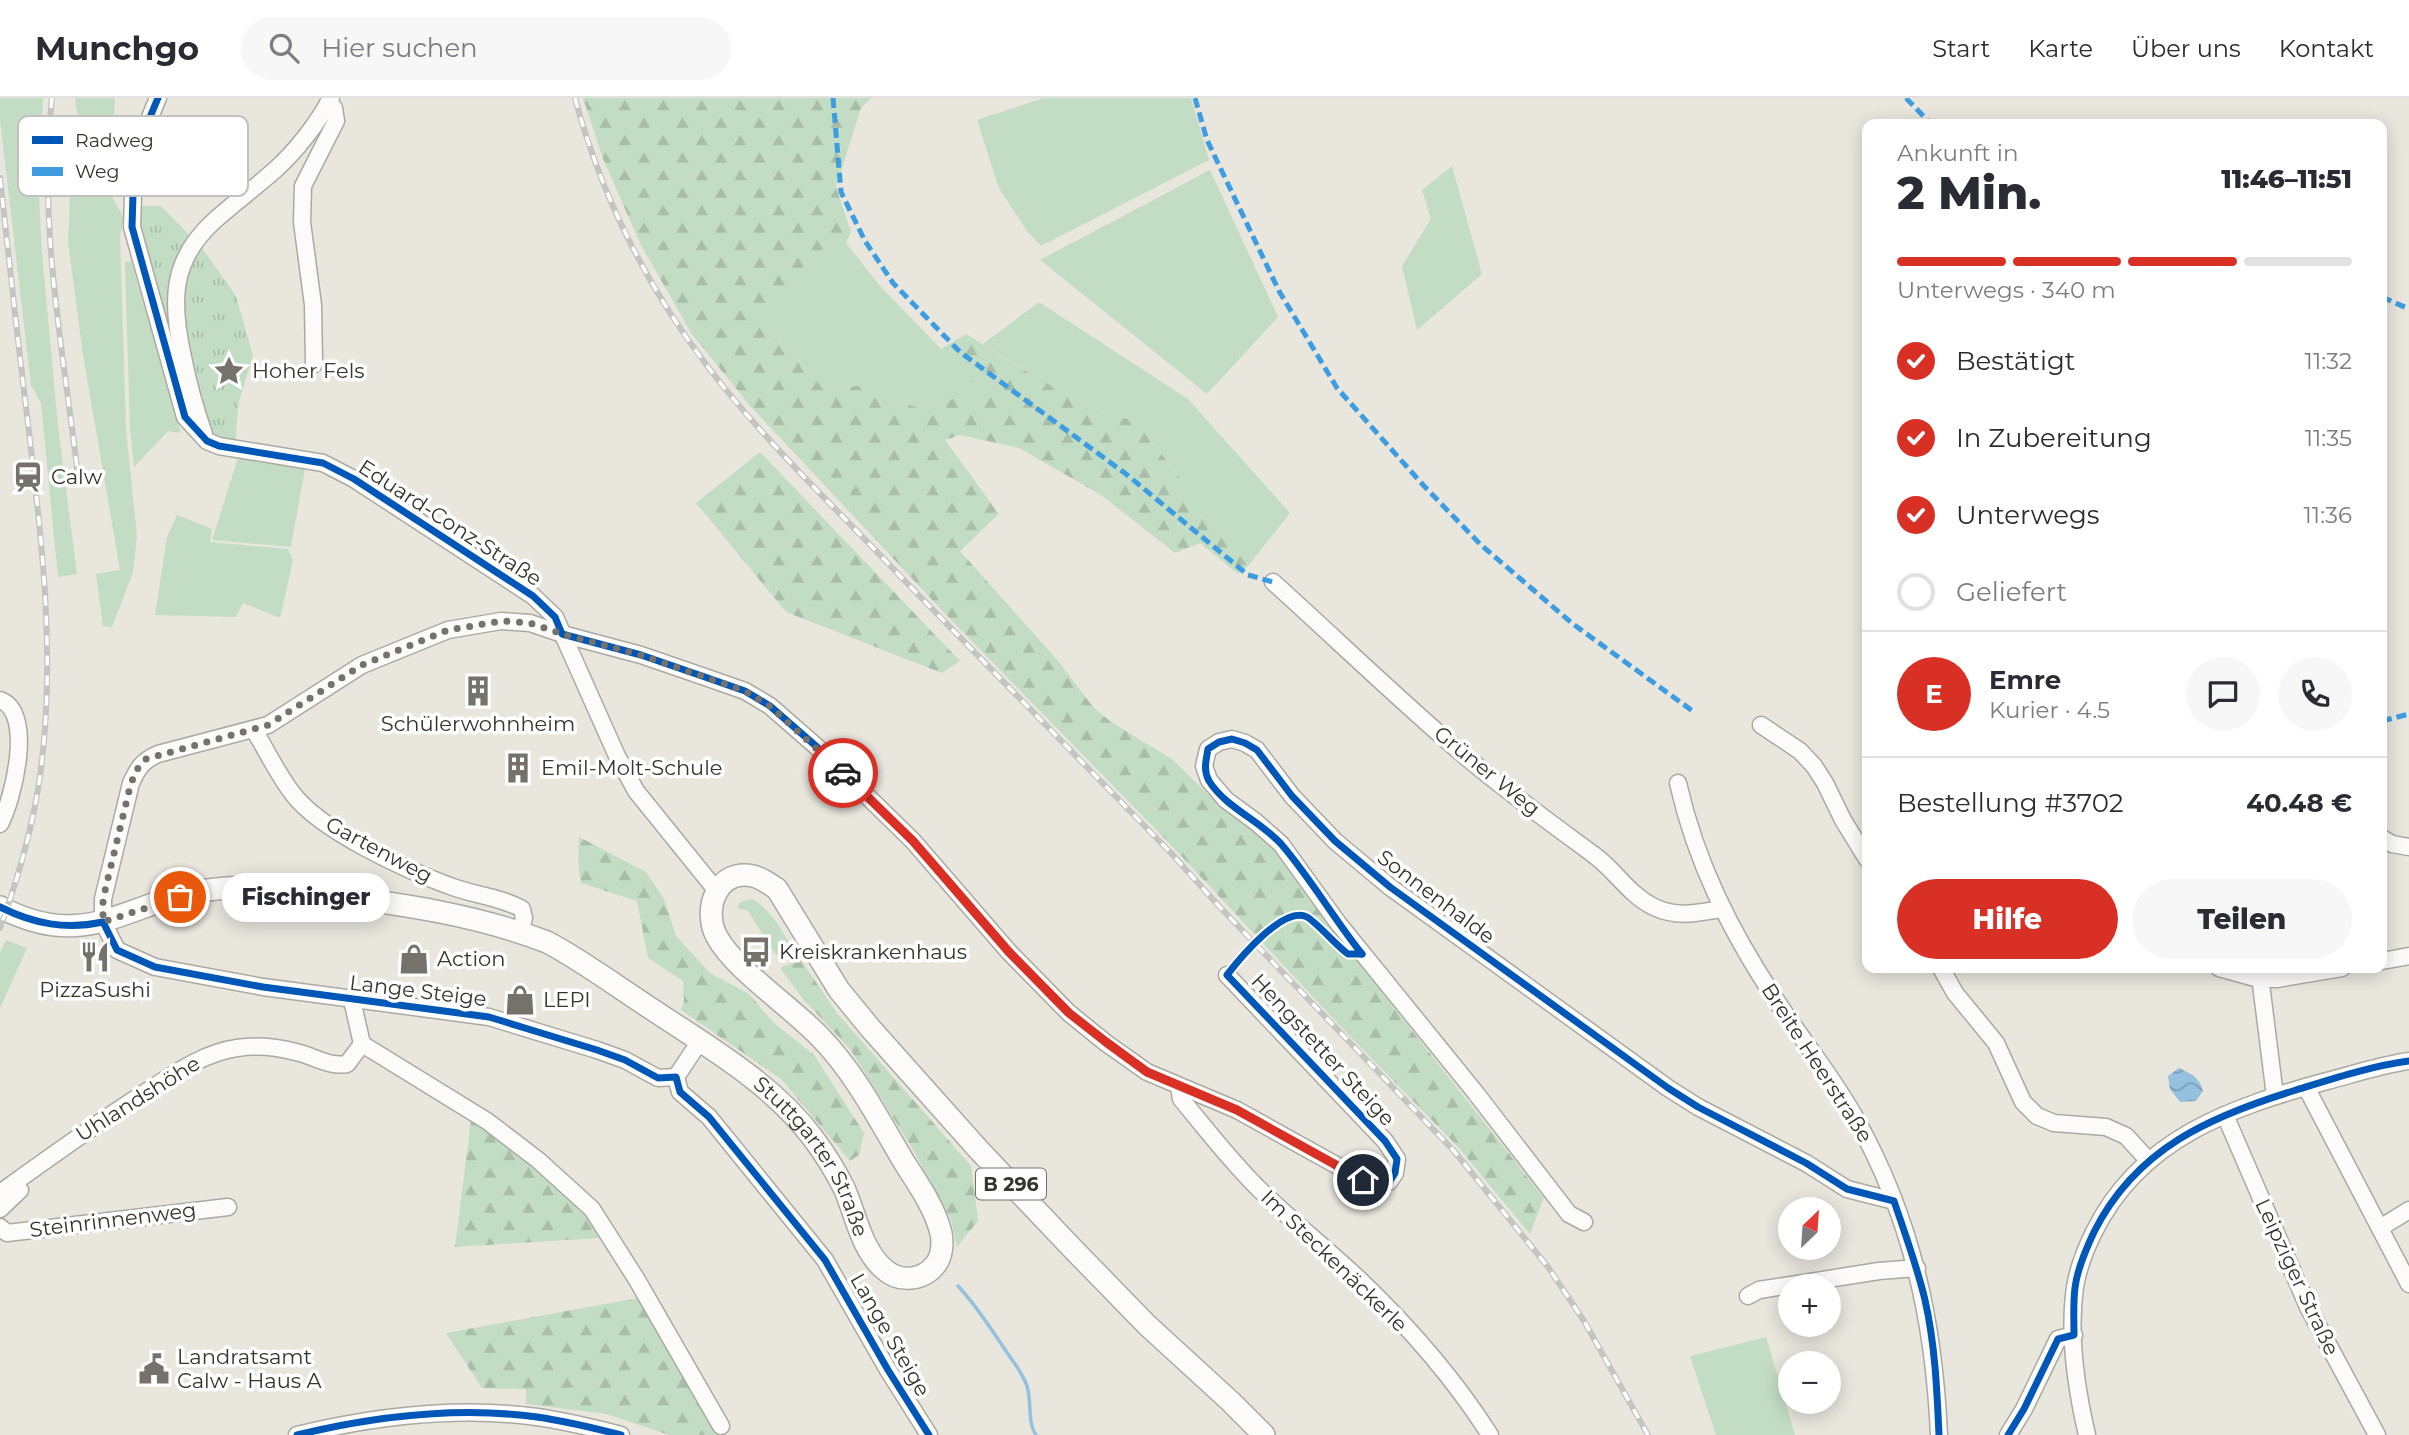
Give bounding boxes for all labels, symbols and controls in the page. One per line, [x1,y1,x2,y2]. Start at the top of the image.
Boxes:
search box [241,17,731,80]
text: Munchgo [35,28,199,68]
icon: search [265,29,303,67]
text: Hier suchen [321,32,478,64]
text: Start [1932,34,1990,63]
text: Karte [2028,34,2093,63]
text: Über uns [2131,34,2241,63]
text: Kontakt [2279,34,2374,63]
legend [18,116,248,196]
text: Radweg [75,129,154,152]
text: Ankunft in [1897,139,2018,167]
text: Weg [75,160,120,183]
text: 11:46–11:51 [2221,163,2352,195]
text: 2 Min. [1897,164,2041,221]
text: Unterwegs · 340 m [1897,276,2116,304]
icon: check [1897,342,1935,380]
text: Bestätigt [1956,345,2075,377]
text: 11:32 [2305,347,2352,375]
place icon: Hoher Fels [212,354,246,388]
place label: Hoher Fels [252,358,365,383]
icon: check [1897,419,1935,457]
text: In Zubereitung [1956,422,2152,454]
text: 11:35 [2305,424,2352,452]
street label: Eduard-Conz-Straße [354,454,546,591]
station icon: Calw [11,460,45,494]
place label: Calw [51,464,103,489]
icon: check [1897,496,1935,534]
text: Unterwegs [1956,499,2099,531]
text: 11:36 [2304,501,2352,529]
text: Geliefert [1956,576,2067,608]
button: chat [2186,657,2260,731]
button: phone [2278,657,2352,731]
text: Emre [1989,664,2061,696]
building icon: Schülerwohnheim [461,674,495,708]
text: E [1925,678,1943,710]
text: Kurier · 4.5 [1989,696,2110,724]
place label: Schülerwohnheim [381,711,575,736]
street label: Grüner Weg [1429,720,1545,821]
courier [808,738,878,808]
building icon: Emil-Molt-Schule [501,751,535,785]
icon: car [824,754,862,792]
place label: Emil-Molt-Schule [541,755,723,780]
text: Bestellung #3702 [1897,787,2124,819]
text: 40.48 € [2246,787,2352,819]
street label: Gartenweg [322,811,437,888]
street label: Sonnenhalde [1373,844,1500,949]
pin [150,867,210,927]
callout: Fischinger [222,872,390,922]
icon: bag [161,878,199,916]
button: Hilfe [1897,879,2118,959]
button: Teilen [2132,879,2352,959]
text: Fischinger [242,883,370,911]
bus stop icon: Kreiskrankenhaus [739,935,773,969]
place label: Kreiskrankenhaus [779,939,967,964]
restaurant icon: PizzaSushi [78,940,112,974]
shop icon: Action [397,942,431,976]
place label: Action [437,946,505,971]
street label: Hengstetter Steige [1246,968,1400,1131]
street label: Lange Steige [348,970,488,1011]
place label: PizzaSushi [39,977,151,1002]
street label: Breite Heerstraße [1757,978,1878,1147]
shop icon: LEPI [503,983,537,1017]
place label: LEPI [543,987,591,1012]
street label: Uhlandshöhe [71,1050,204,1147]
street label: Stuttgarter Straße [749,1071,874,1240]
pin [1333,1150,1393,1210]
icon: home [1344,1161,1382,1199]
road number: B 296 [976,1168,1046,1200]
street label: Im Steckenäckerle [1256,1184,1413,1337]
street label: Leipziger Straße [2250,1194,2345,1359]
street label: Steinrinnenweg [28,1197,198,1242]
north arrow [1778,1197,1841,1260]
map controls [1778,1197,1841,1414]
street label: Lange Steige [845,1269,936,1401]
button: + [1778,1274,1841,1337]
place label: Landratsamt Calw - Haus A [177,1344,323,1393]
button: − [1778,1351,1841,1414]
public building icon: Landratsamt Calw - Haus A [137,1352,171,1386]

